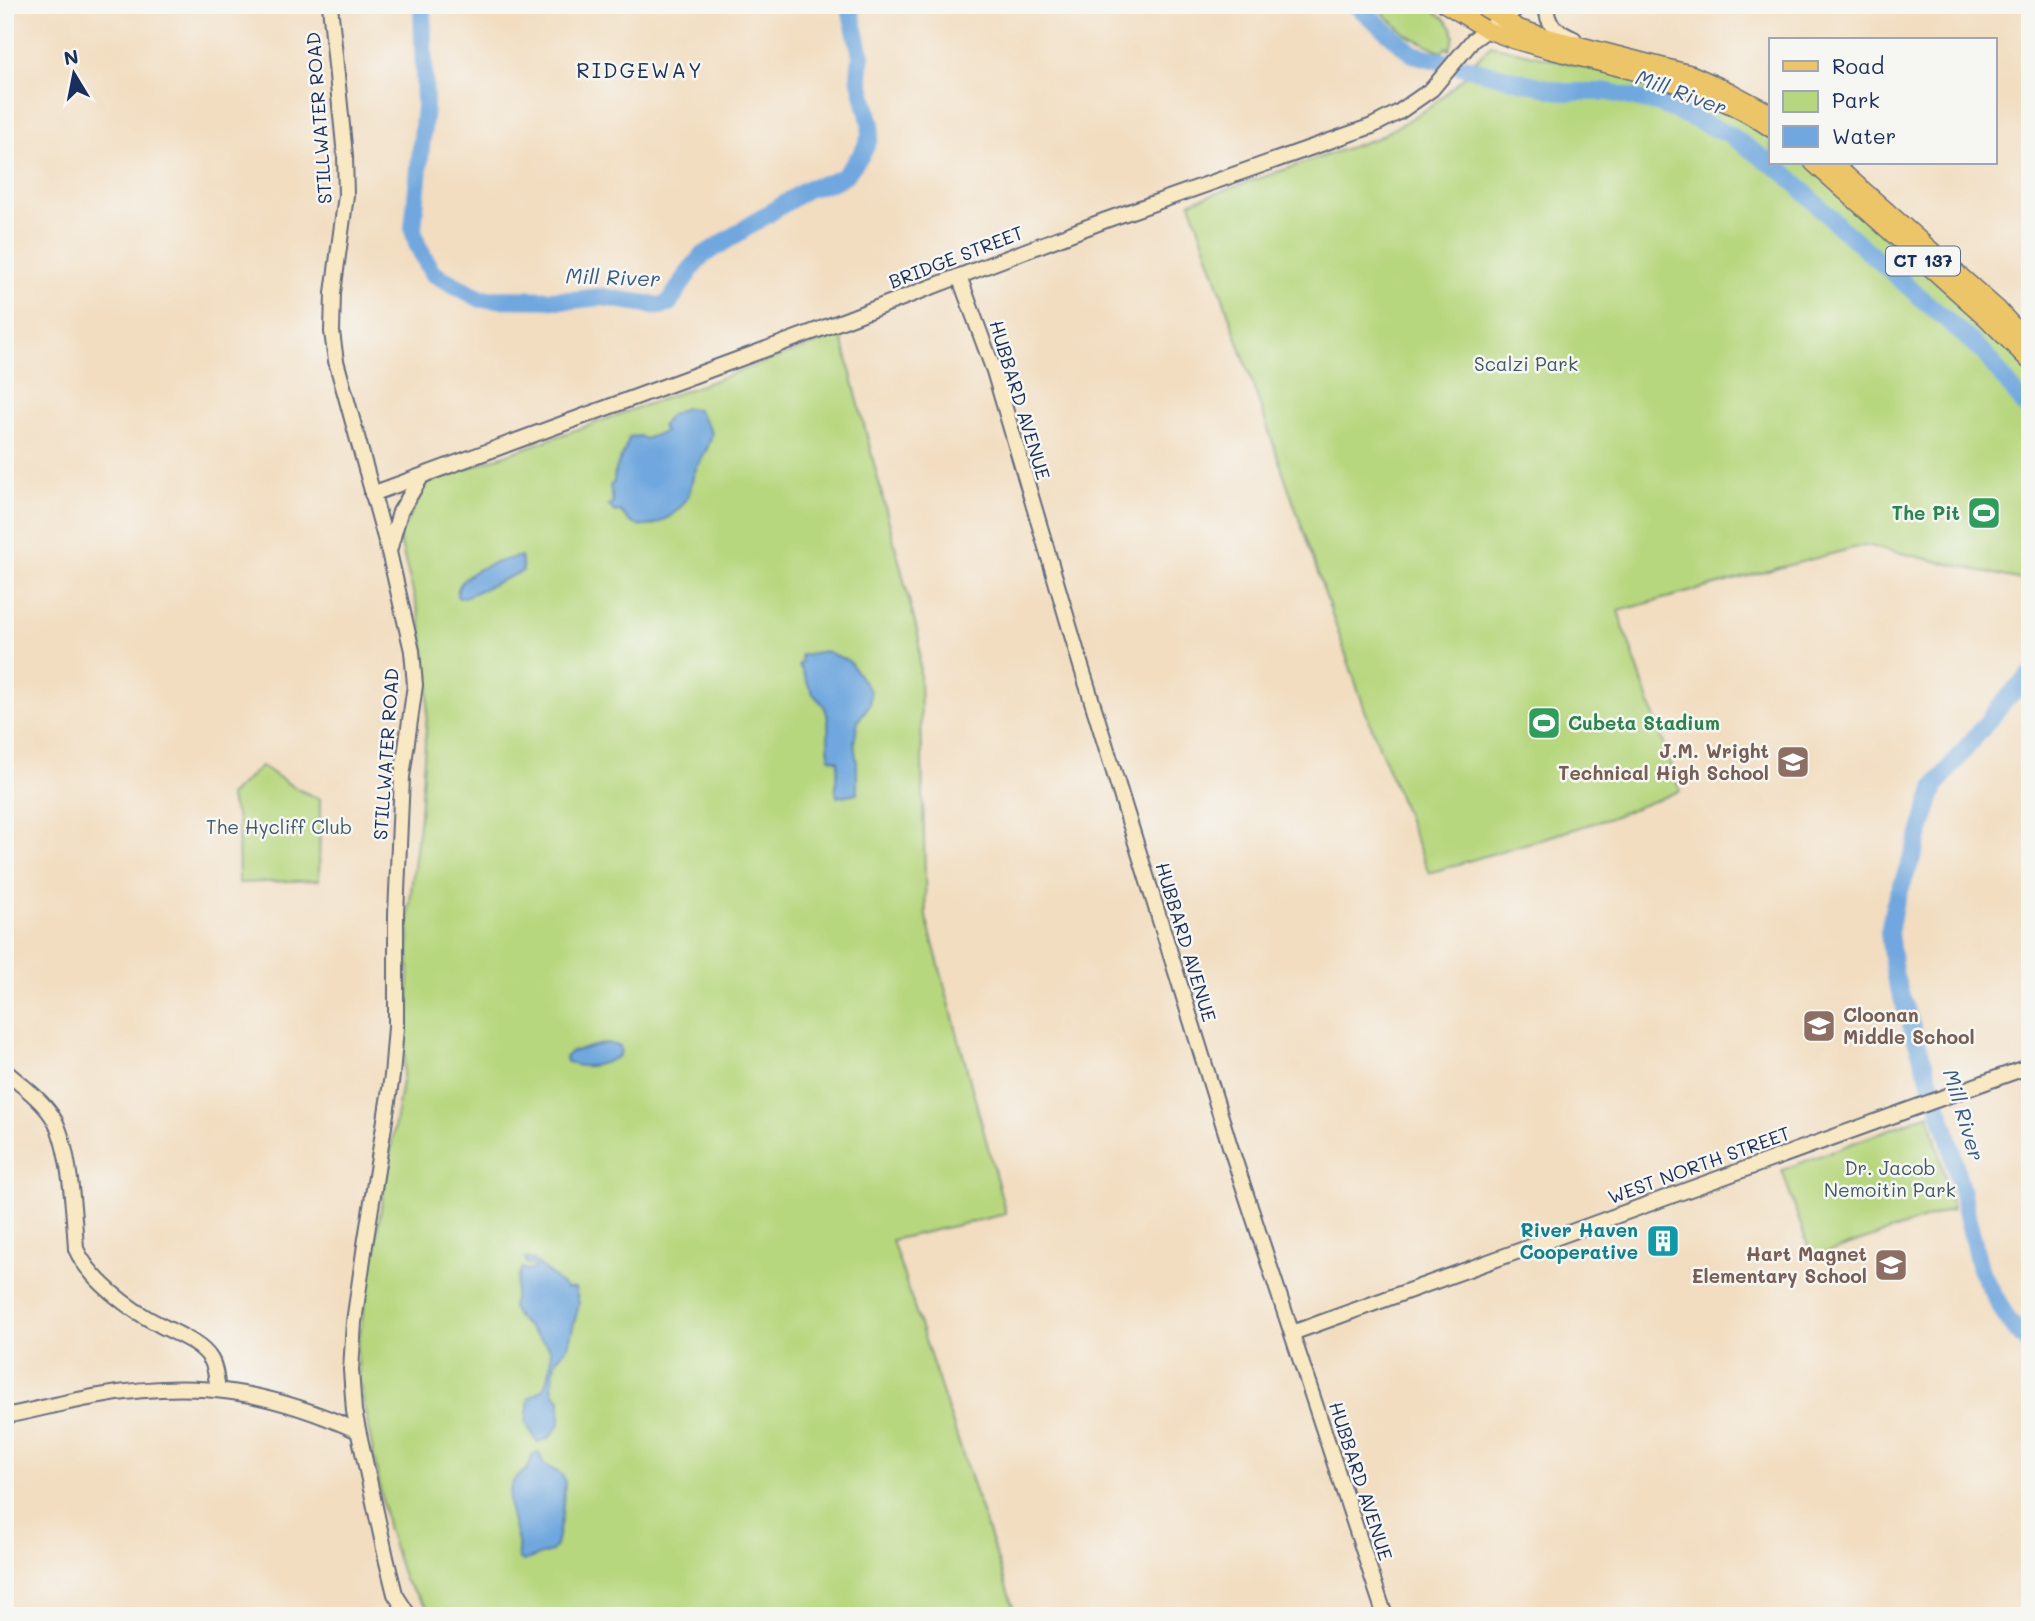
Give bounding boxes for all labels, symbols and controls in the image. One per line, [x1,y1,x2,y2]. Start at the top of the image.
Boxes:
street label: STILLWATER ROAD [300,31,337,205]
north arrow [38,38,108,108]
legend [1769,38,1996,164]
text: N [62,43,80,70]
text: Road [1832,52,1884,79]
district label: RIDGEWAY [576,56,704,83]
water label: Mill River [1632,63,1731,121]
text: Park [1832,86,1880,113]
text: Water [1832,122,1896,149]
street label: BRIDGE STREET [885,219,1027,294]
road number: CT 137 [1886,246,1960,276]
water label: Mill River [565,261,661,292]
street label: HUBBARD AVENUE [984,317,1057,483]
park label: Scalzi Park [1474,351,1578,376]
sports icon: The Pit [1965,494,2003,532]
place label: The Pit [1892,500,1960,525]
street label: STILLWATER ROAD [367,667,404,841]
sports icon: Cubeta Stadium [1525,704,1563,742]
place label: Cubeta Stadium [1568,710,1720,735]
place label: J.M. Wright Technical High School [1558,738,1769,785]
school or university icon: J.M. Wright Technical High School [1774,743,1812,781]
park label: The Hycliff Club [206,814,352,839]
street label: HUBBARD AVENUE [1150,859,1223,1025]
place label: Cloonan Middle School [1843,1002,1975,1049]
school or university icon: Cloonan Middle School [1800,1007,1838,1045]
water label: Mill River [1938,1065,1991,1164]
street label: WEST NORTH STREET [1604,1120,1793,1209]
park label: Dr. Jacob Nemoitin Park [1824,1155,1956,1202]
place label: River Haven Cooperative [1519,1217,1638,1264]
building icon: River Haven Cooperative [1644,1222,1682,1260]
place label: Hart Magnet Elementary School [1691,1241,1867,1288]
school or university icon: Hart Magnet Elementary School [1872,1246,1910,1284]
street label: HUBBARD AVENUE [1324,1398,1399,1563]

